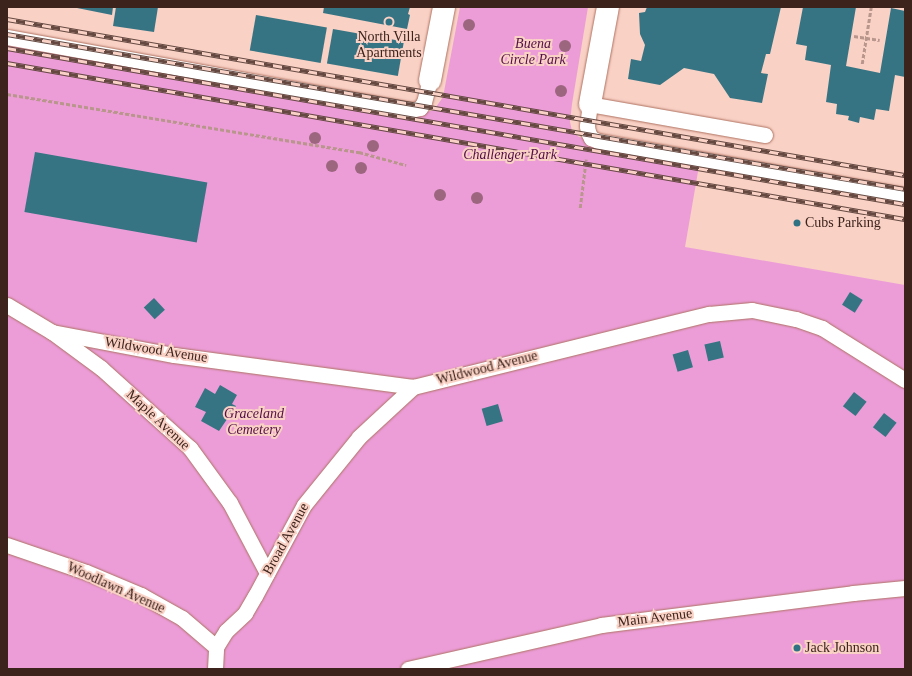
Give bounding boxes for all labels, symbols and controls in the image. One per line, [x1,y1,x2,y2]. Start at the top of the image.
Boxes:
marker: North Villa Apartments [384,17,394,27]
place label: North Villa Apartments [356,29,422,62]
park label: Buena Circle Park [500,36,566,68]
park label: Challenger Park [463,147,557,163]
place label: Cubs Parking [805,215,881,231]
marker: Cubs Parking [792,218,802,228]
street label: Wildwood Avenue [103,334,209,366]
street label: Wildwood Avenue [434,347,540,389]
street label: Maple Avenue [122,386,194,454]
park label: Graceland Cemetery [224,406,284,438]
street label: Broad Avenue [259,500,313,578]
street label: Woodlawn Avenue [64,559,168,617]
street label: Main Avenue [616,605,694,631]
place label: Jack Johnson [805,640,879,656]
marker: Jack Johnson [792,643,802,653]

